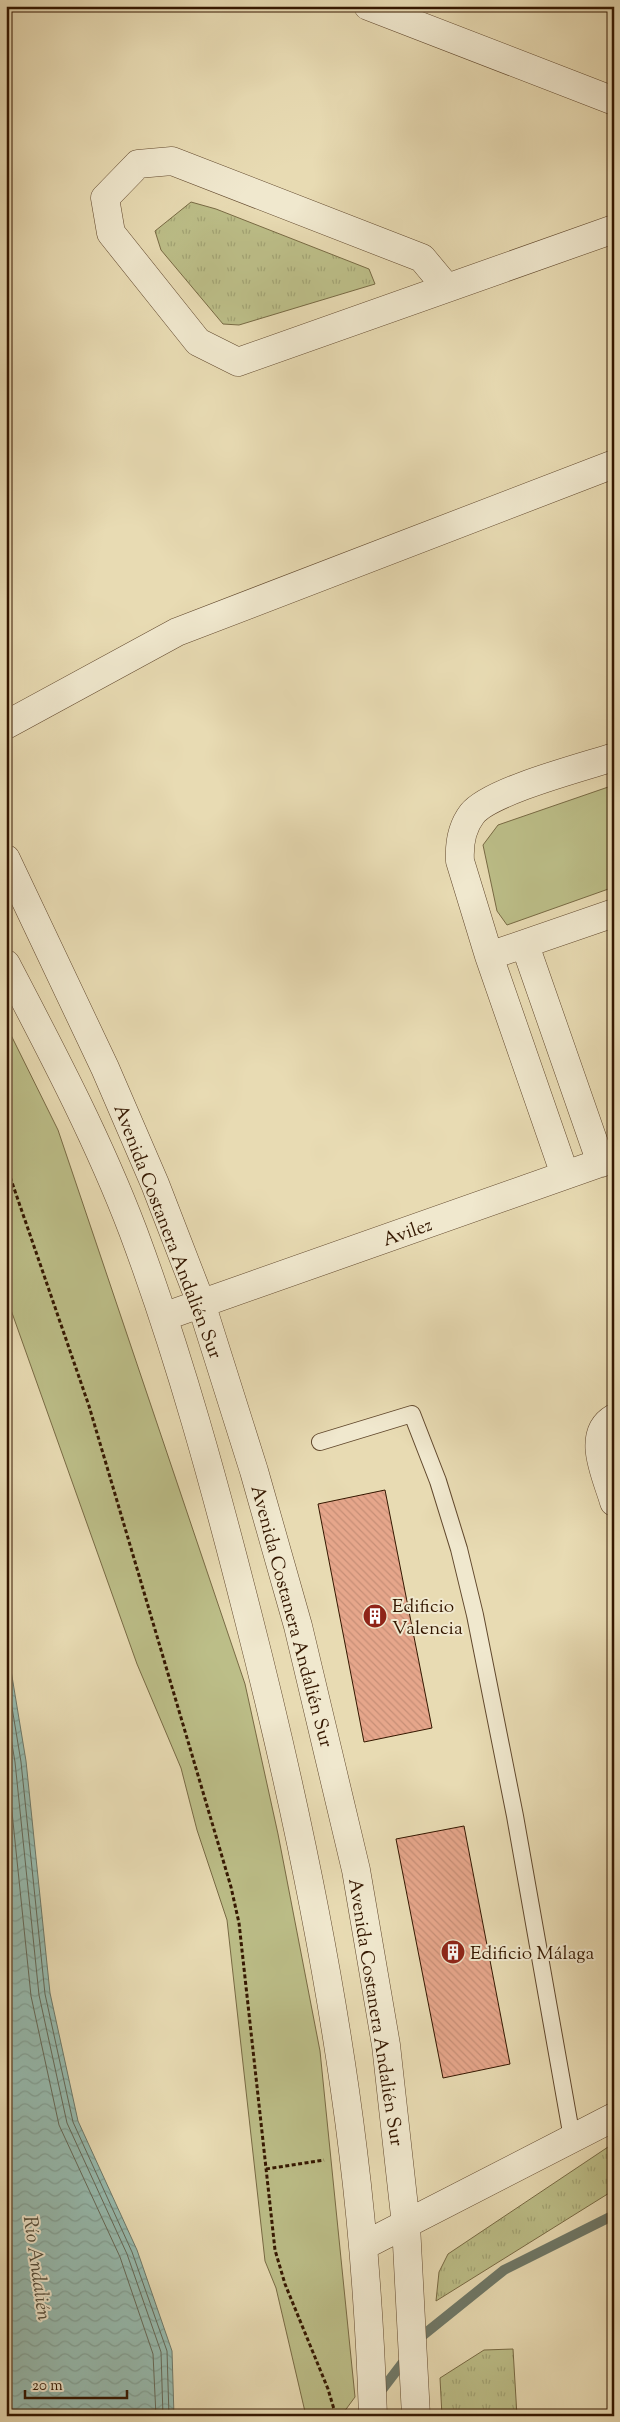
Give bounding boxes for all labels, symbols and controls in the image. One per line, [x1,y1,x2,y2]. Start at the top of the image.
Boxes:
street label: Avenida Costanera Andalién Sur [106,1101,228,1363]
street label: Avilez [379,1212,436,1254]
street label: Avenida Costanera Andalién Sur [243,1482,339,1751]
place label: Edificio Valencia [392,1594,463,1643]
building icon: Edificio Valencia [362,1603,388,1629]
street label: Avenida Costanera Andalién Sur [340,1877,409,2148]
building icon: Edificio Málaga [440,1939,466,1965]
place label: Edificio Málaga [470,1941,595,1968]
water label: Río Andalién [14,2214,57,2323]
scale bar [25,2367,128,2399]
text: 20 m [32,2376,63,2397]

